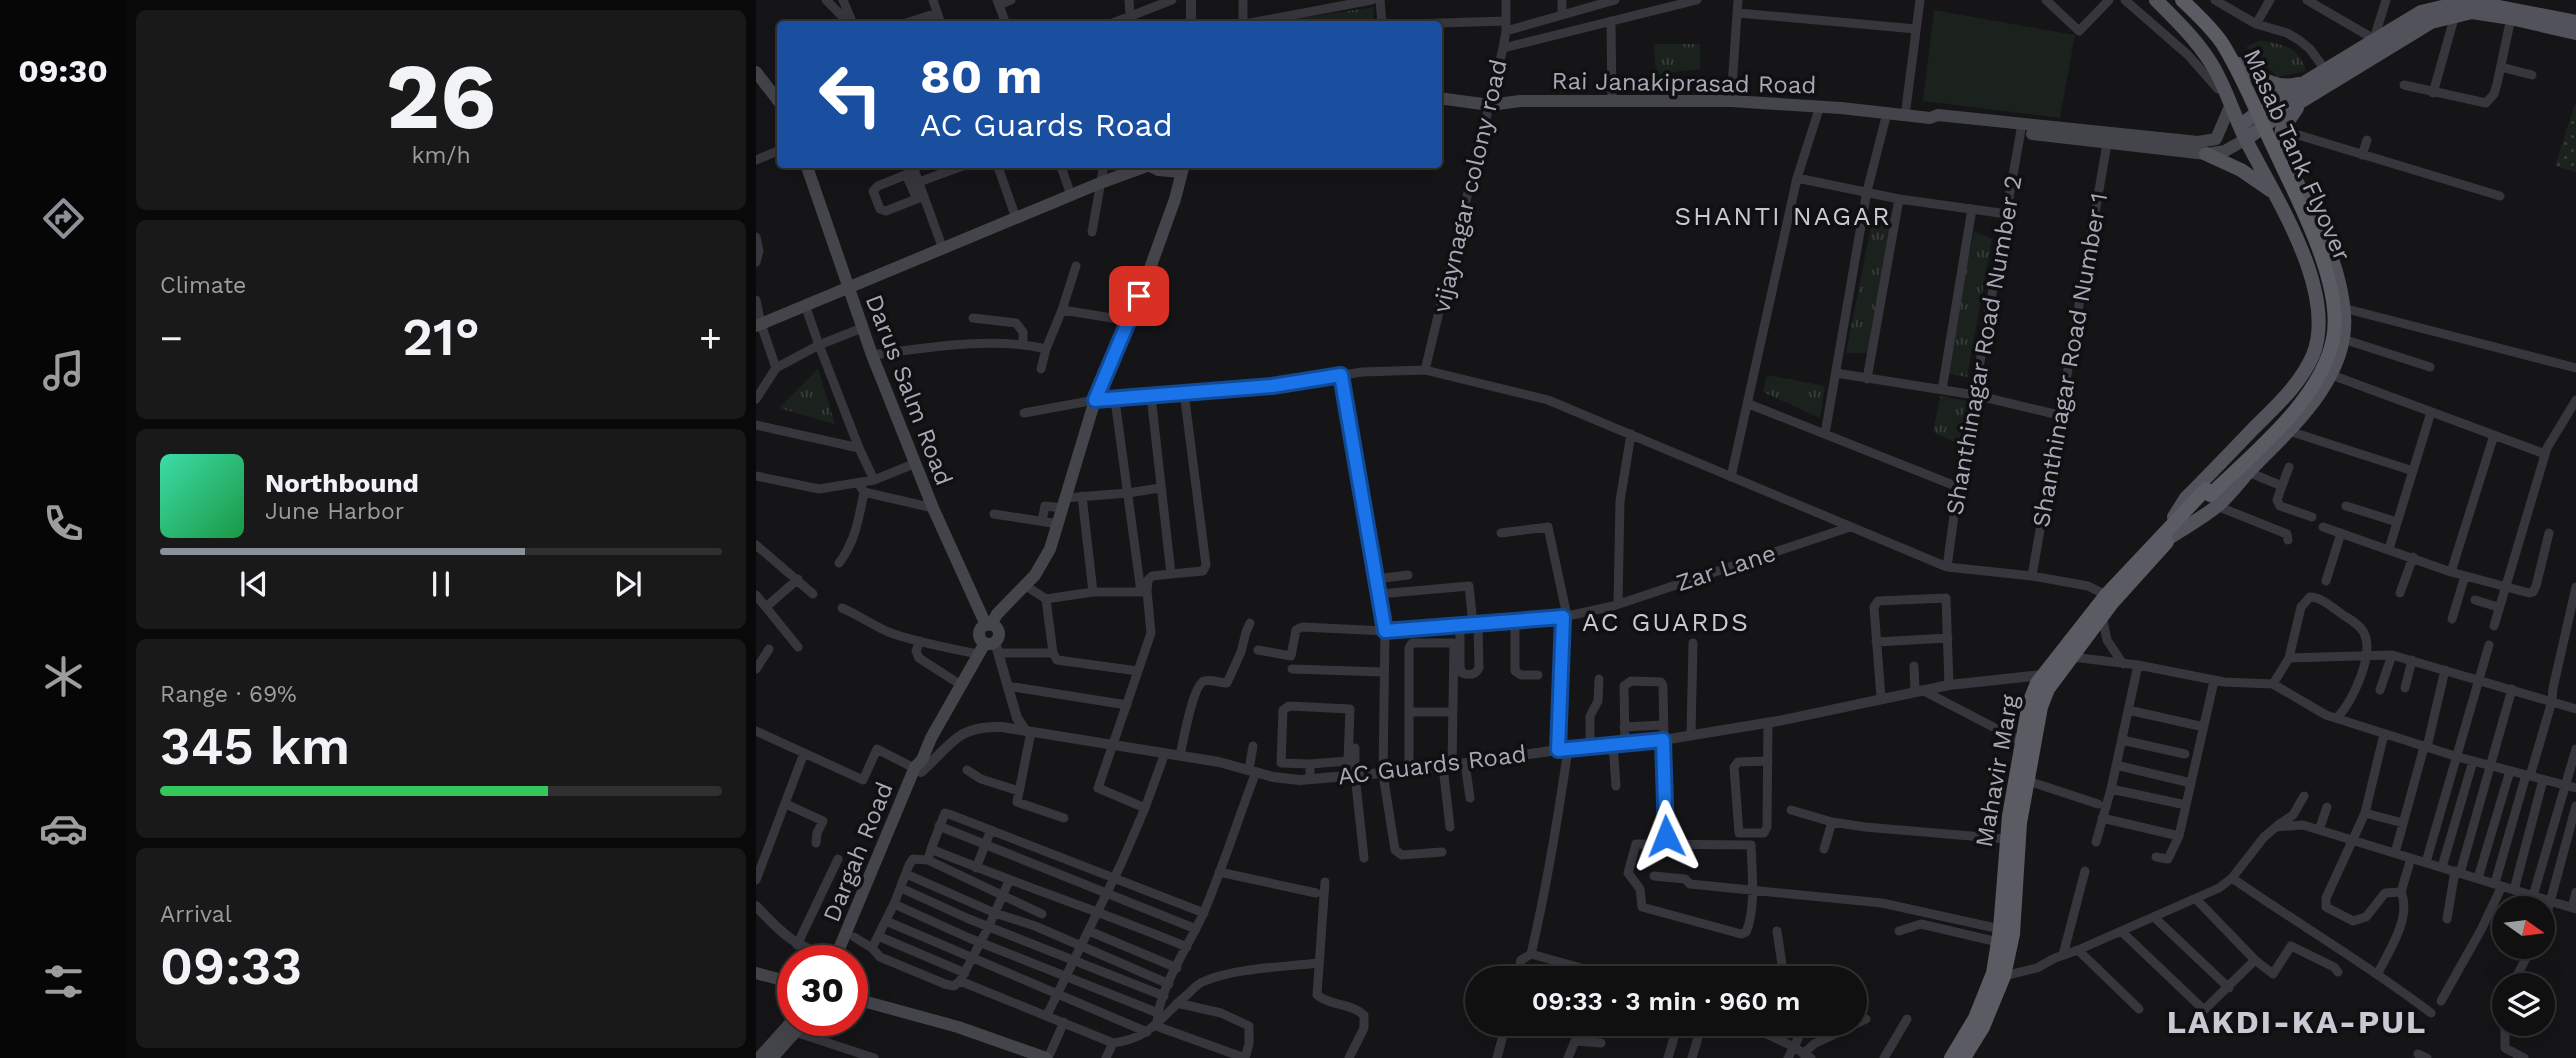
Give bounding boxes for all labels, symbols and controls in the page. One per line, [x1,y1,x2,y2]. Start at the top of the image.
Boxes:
text: 26 [386,43,496,150]
street label: Masab Tank Flyover [2238,45,2356,265]
text: 80 m [920,47,1042,105]
icon: left [805,49,896,140]
text: 09:30 [18,52,108,90]
street label: vijaynagar colony road [1427,57,1513,315]
street label: Rai Janakiprasad Road [1551,67,1817,99]
text: AC Guards Road [920,106,1173,144]
text: km/h [411,142,471,169]
street label: Shanthinagar Road Number 2 [1940,173,2028,517]
street label: Shanthinagar Road Number 1 [2027,191,2113,529]
icon: directions [39,194,88,243]
district label: SHANTI NAGAR [1674,201,1892,231]
pin [1109,266,1169,326]
text: Climate [160,272,246,299]
icon: arrive [1120,277,1158,315]
street label: Darus Salm Road [860,291,958,489]
text: 21° [402,307,480,368]
text: − [160,316,183,360]
text: + [699,316,722,360]
icon: music [39,346,88,395]
text: Northbound [265,468,419,498]
text: June Harbor [265,498,404,525]
icon: phone [39,499,88,548]
street label: Zar Lane [1673,539,1779,597]
icon: previous [235,565,273,603]
icon: pause [422,565,460,603]
icon: next [609,565,647,603]
district label: AC GUARDS [1582,607,1750,637]
icon: climate [39,652,88,701]
text: Range · 69% [160,681,297,708]
street label: Mahavir Marg [1970,692,2024,849]
text: 345 km [160,716,350,777]
street label: AC Guards Road [1336,740,1528,790]
street label: Dargah Road [817,778,899,926]
position arrow [1629,799,1703,873]
icon: car [39,804,88,853]
north arrow [2492,896,2555,959]
map controls [2492,896,2555,1036]
text: Arrival [160,901,232,928]
text: 09:33 [160,936,302,997]
speed limit sign: 30 [777,945,868,1036]
icon: filters [39,957,88,1006]
button: layers [2492,973,2555,1036]
text: 09:33 · 3 min · 960 m [1532,986,1800,1016]
district label: LAKDI-KA-PUL [2167,1003,2427,1041]

